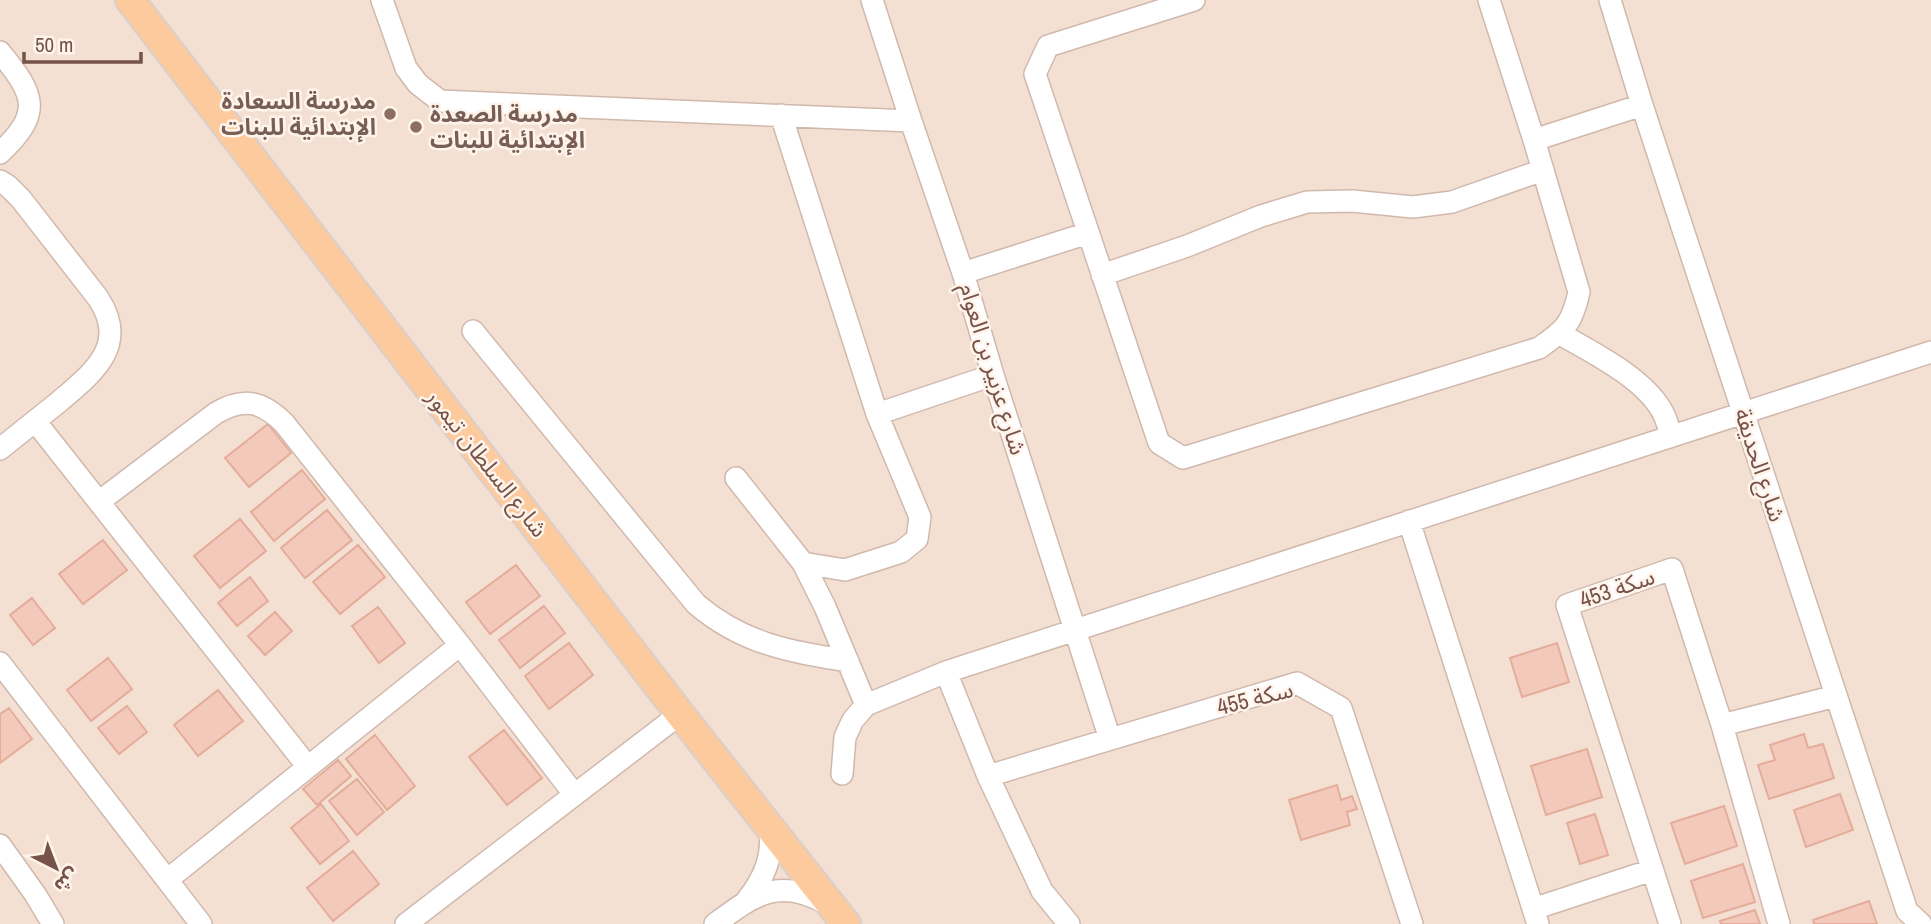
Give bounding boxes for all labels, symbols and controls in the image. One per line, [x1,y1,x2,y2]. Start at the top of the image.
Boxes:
scale bar [24,21,142,65]
text: 50 m [35,30,73,59]
place label: مدرسة السعادة الإبتدائية للبنات [221,85,376,143]
place label: مدرسة الصعدة الإبتدائية للبنات [430,98,585,156]
marker: مدرسة السعادة الإبتدائية للبنات [382,106,398,122]
marker: مدرسة الصعدة الإبتدائية للبنات [408,119,424,135]
street label: شارع عزبير بن العوام [950,279,1034,460]
street label: شارع السلطان تيمور [418,381,555,544]
street label: شارع الحديقة [1726,404,1793,526]
street label: سكة 453 [1575,560,1659,615]
street label: سكة 455 [1213,673,1296,722]
north arrow [21,833,91,903]
text: ش [49,862,86,899]

